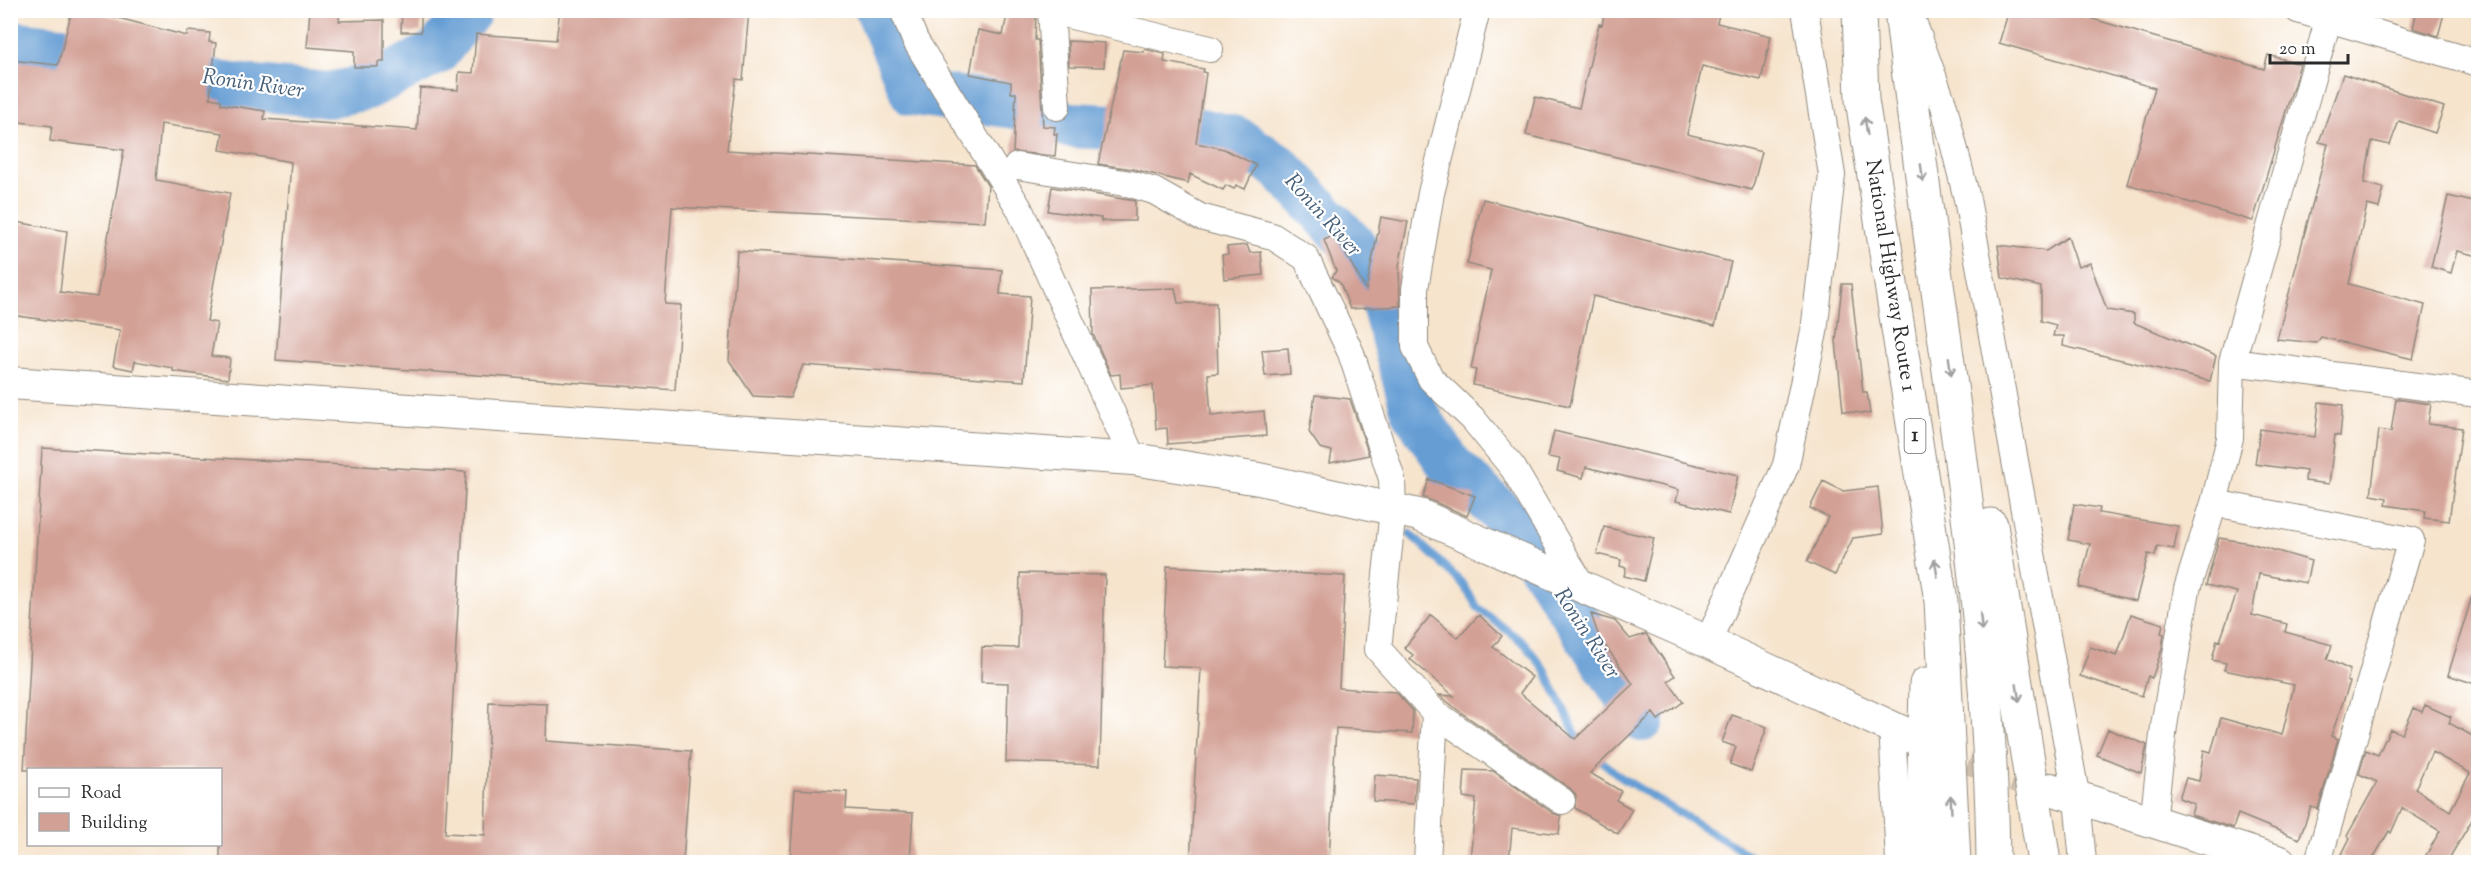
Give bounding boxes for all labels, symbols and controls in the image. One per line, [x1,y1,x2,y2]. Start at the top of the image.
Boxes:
scale bar [2270,27,2348,65]
text: 20 m [2279,37,2316,63]
water label: Ronin River [200,62,306,108]
one-way arrow [1860,117,1871,137]
street label: National Highway Route 1 [1857,157,1923,394]
one-way arrow [1917,162,1928,182]
water label: Ronin River [1276,167,1368,265]
one-way arrow [1944,355,1955,375]
road number: 1 [1904,419,1926,453]
one-way arrow [1930,558,1941,578]
water label: Ronin River [1545,582,1627,686]
one-way arrow [1975,611,1986,631]
one-way arrow [2012,683,2023,703]
legend [27,768,222,846]
text: Road [81,781,121,807]
one-way arrow [1946,795,1957,815]
text: Building [81,811,147,837]

